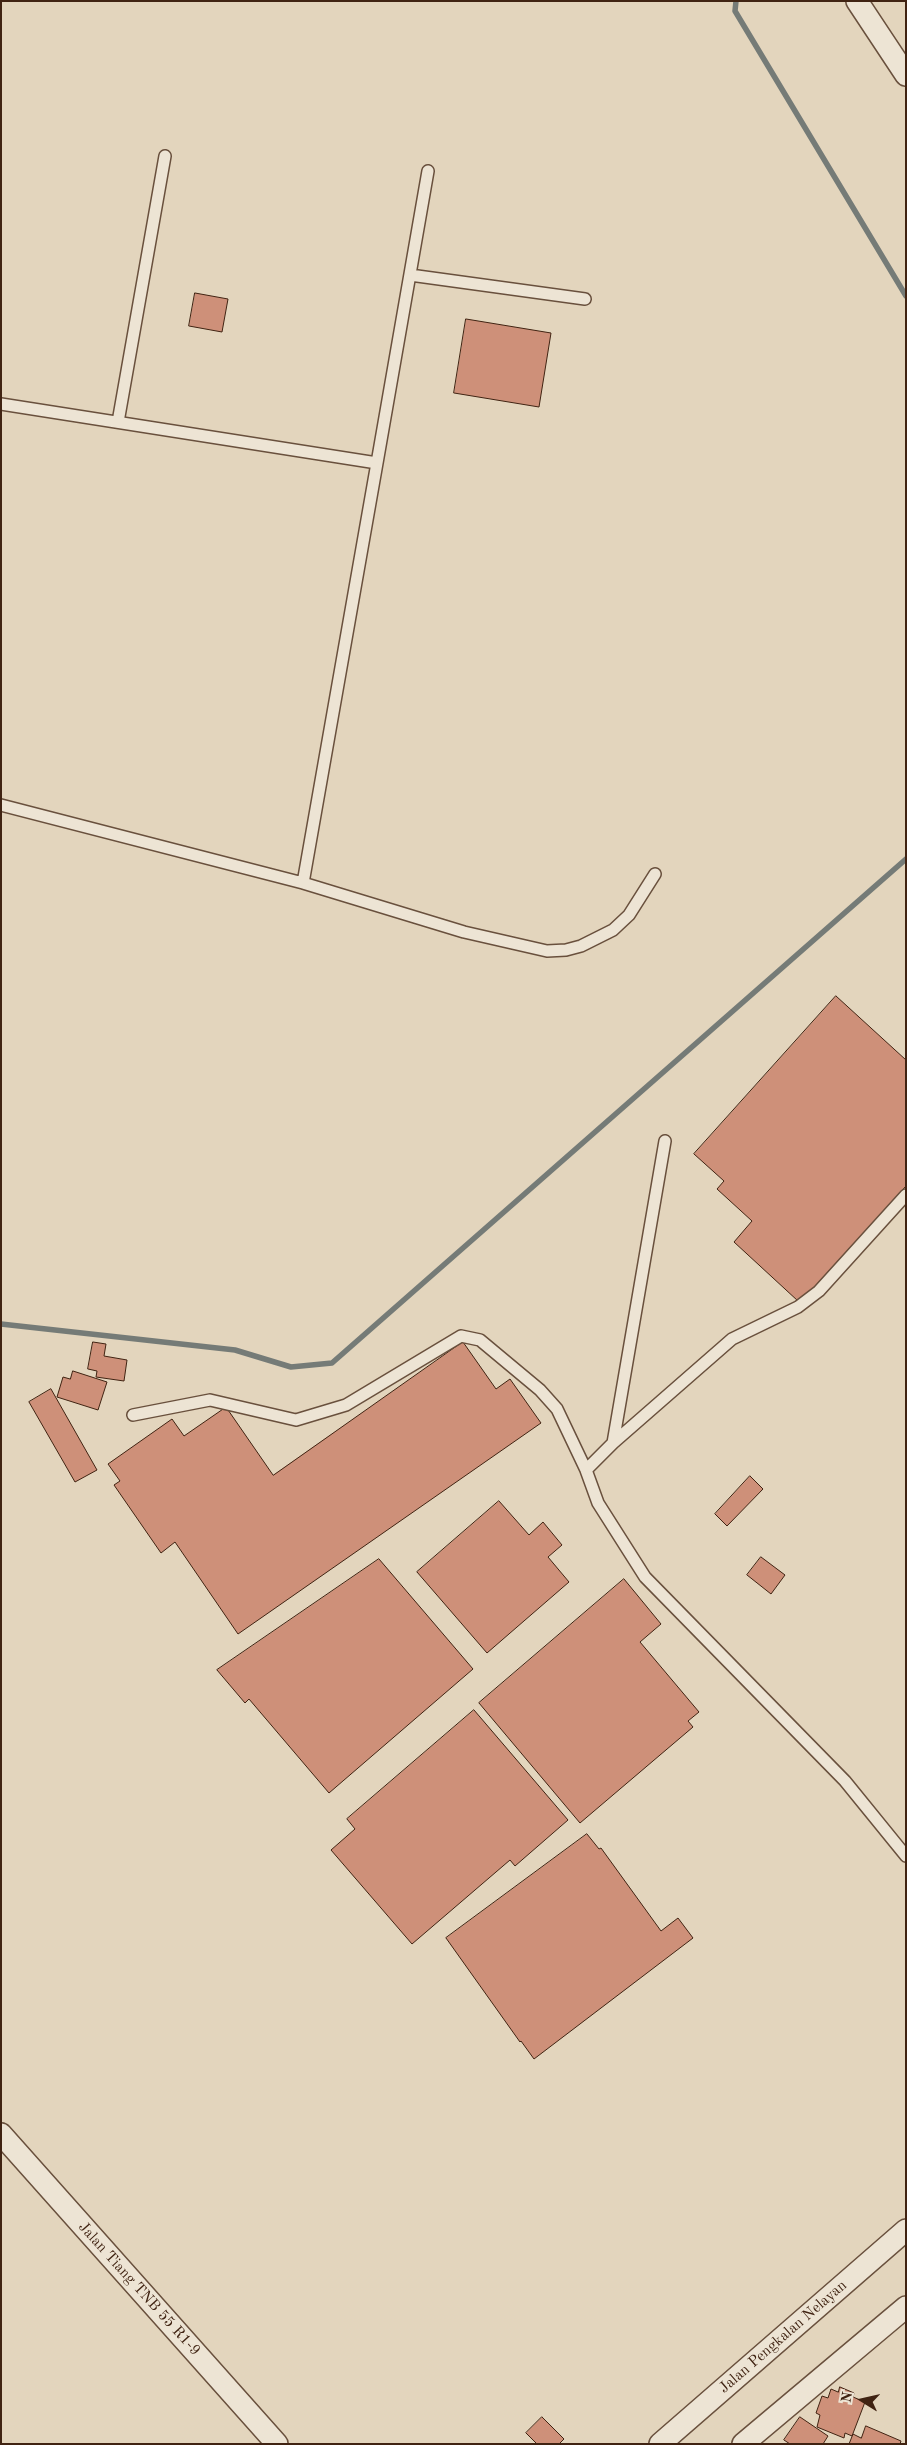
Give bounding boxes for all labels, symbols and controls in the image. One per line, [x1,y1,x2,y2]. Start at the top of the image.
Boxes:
street label: Jalan Tiang TNB 55 R1-9 [74,2218,204,2360]
street label: Jalan Pengkalan Nelayan [715,2277,851,2397]
north arrow [837,2375,887,2425]

